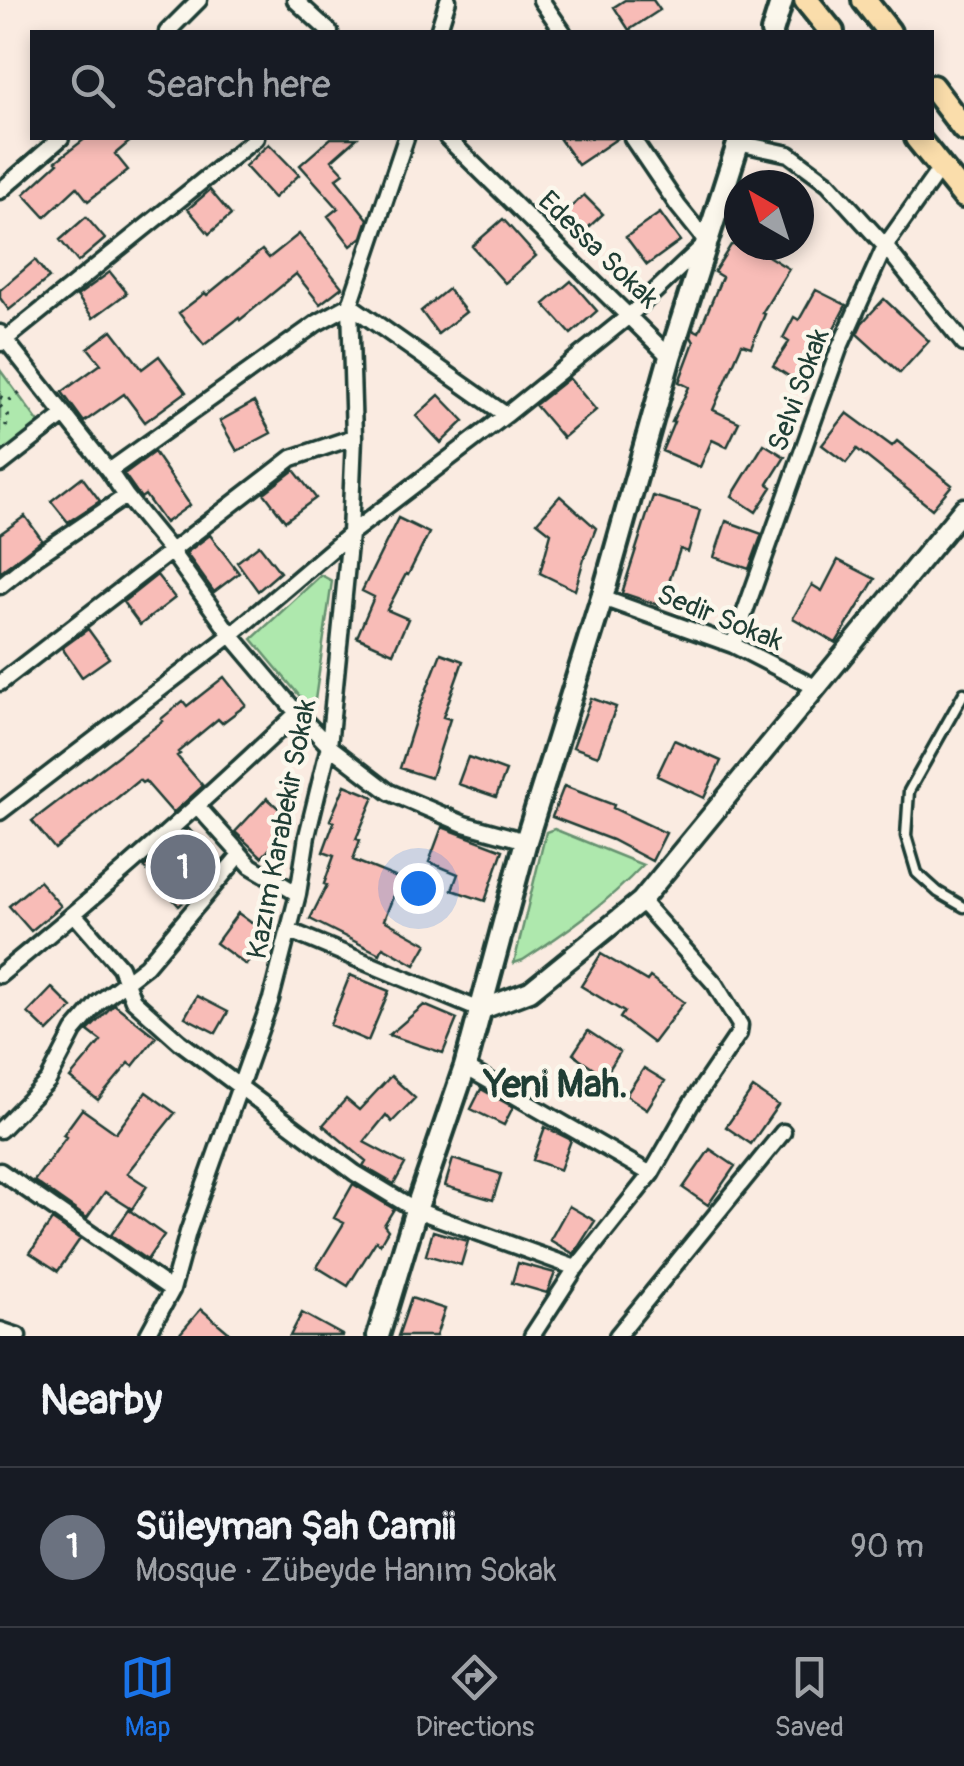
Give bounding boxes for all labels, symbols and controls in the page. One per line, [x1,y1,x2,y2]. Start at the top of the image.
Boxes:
search box [30,30,934,140]
icon: search [65,58,120,113]
text: Search here [145,61,331,109]
north arrow [724,170,814,260]
street label: Edessa Sokak [530,184,666,316]
street label: Selvi Sokak [761,323,837,456]
street label: Sedir Sokak [652,577,788,659]
street label: Kazım Karabekir Sokak [240,696,324,962]
pin: 1 [150,830,216,904]
your location [393,863,444,914]
district label: Yeni Mah. [482,1061,628,1109]
text: Nearby [40,1375,162,1427]
text: Süleyman Şah Camii [135,1503,456,1551]
text: 1 [66,1527,79,1567]
text: 90 m [850,1527,924,1567]
text: Mosque · Zübeyde Hanım Sokak [135,1551,557,1591]
tab: Map [120,1650,175,1745]
tab: Directions [415,1650,534,1745]
tab: Saved [774,1650,844,1745]

